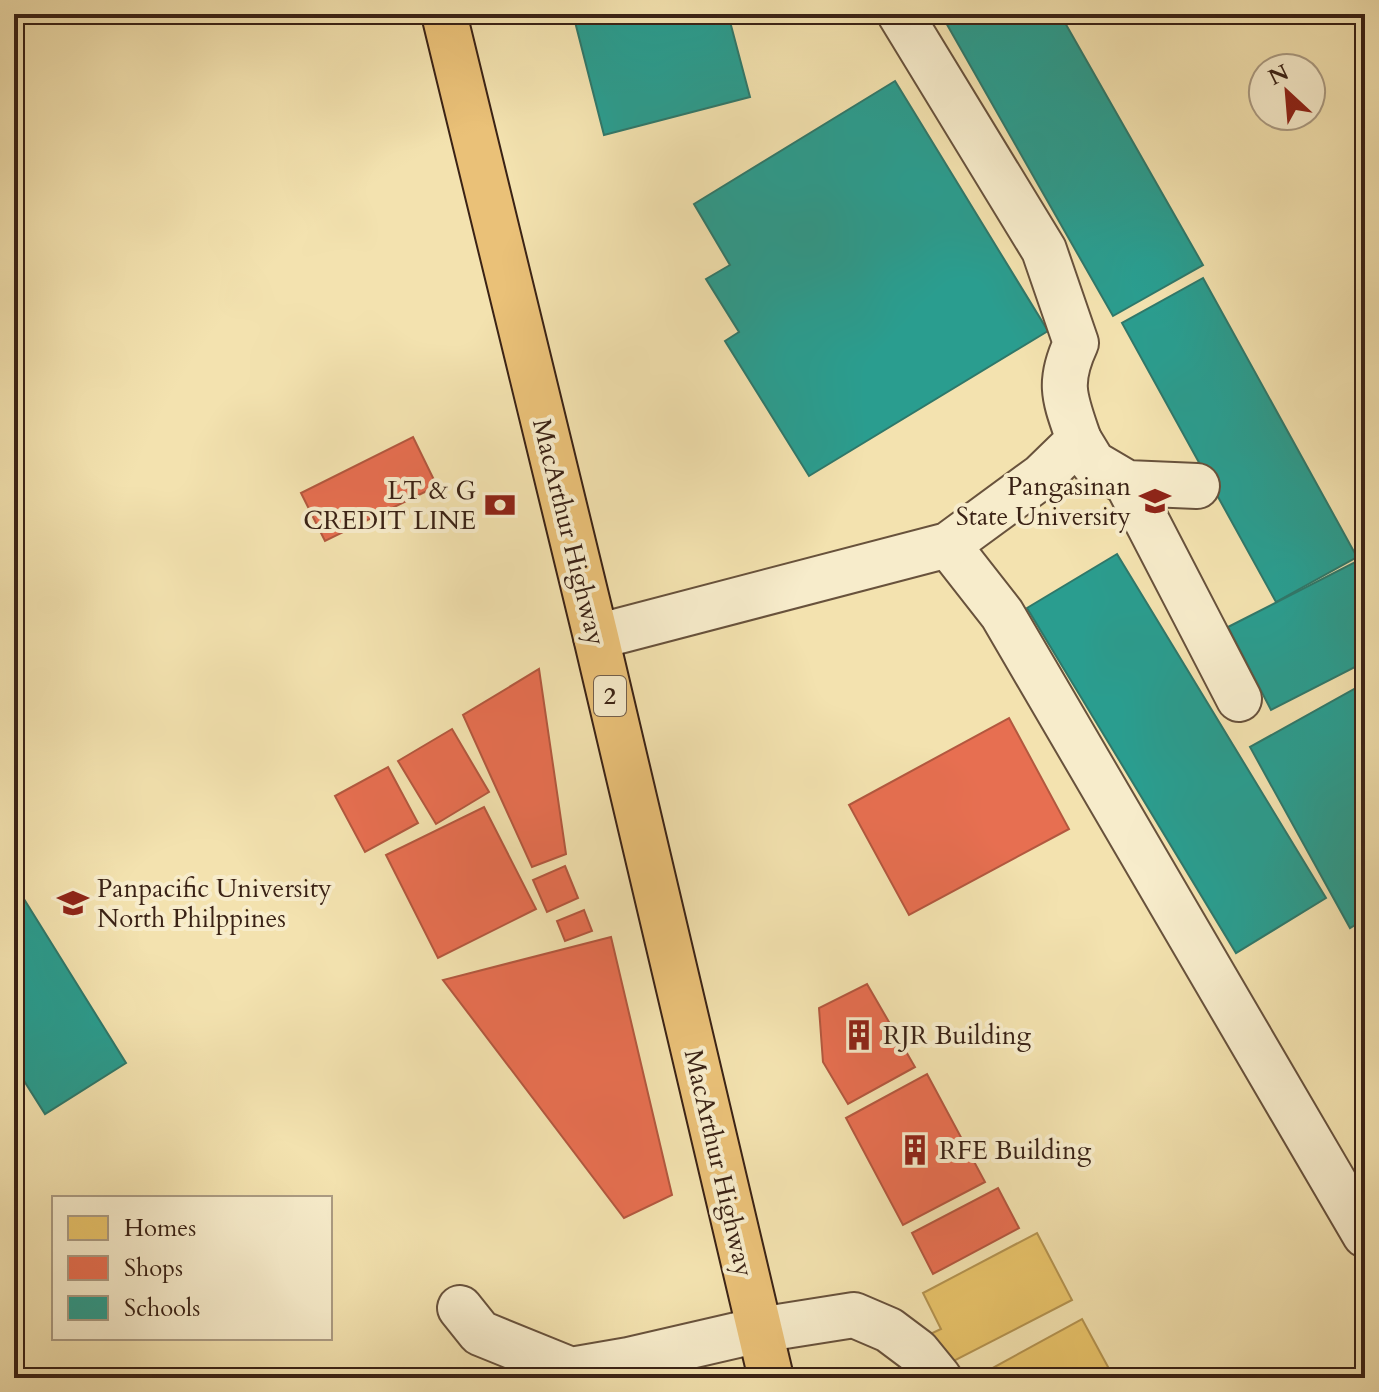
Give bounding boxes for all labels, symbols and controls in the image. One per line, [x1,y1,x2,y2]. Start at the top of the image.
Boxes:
north arrow [1247,52,1327,132]
text: N [1264,57,1294,93]
street label: MacArthur Highway [524,415,614,649]
place label: Pangasinan State University [956,469,1131,534]
place label: LT & G CREDIT LINE [303,473,476,538]
school or university icon: Pangasinan State University [1138,484,1172,518]
bank icon: LT & G CREDIT LINE [483,488,517,522]
road number: 2 [594,676,626,716]
place label: Panpacific University North Philppines [97,871,332,936]
school or university icon: Panpacific University North Philppines [56,886,90,920]
building icon: RJR Building [842,1018,876,1052]
place label: RJR Building [883,1018,1032,1053]
street label: MacArthur Highway [676,1046,762,1280]
building icon: RFE Building [898,1133,932,1167]
place label: RFE Building [939,1133,1092,1168]
legend [52,1196,332,1340]
text: Homes [124,1212,196,1245]
text: Shops [124,1252,183,1285]
text: Schools [124,1292,200,1325]

